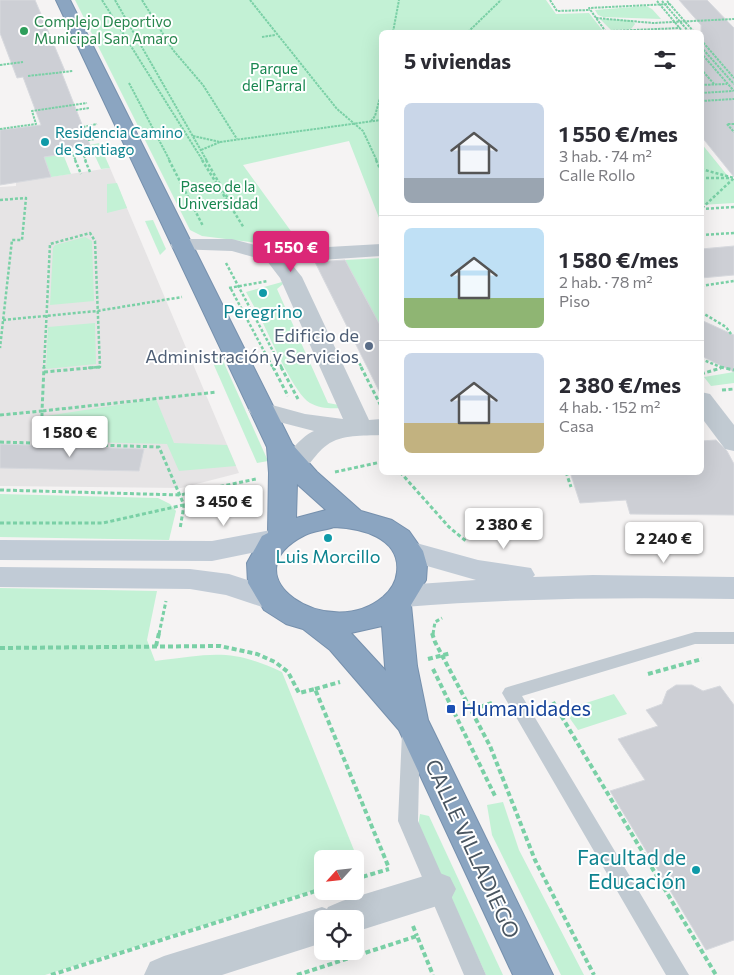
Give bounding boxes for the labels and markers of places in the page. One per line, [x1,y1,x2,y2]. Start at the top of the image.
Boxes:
place label: Complejo Deportivo Municipal San Amaro [34,12,178,47]
marker: Complejo Deportivo Municipal San Amaro [18,25,30,37]
place label: Residencia Camino de Santiago [55,123,183,158]
marker: Residencia Camino de Santiago [39,136,51,148]
pin: 1 550 € [245,230,337,273]
marker: Peregrino [257,287,269,299]
place label: Peregrino [223,300,303,322]
place label: Edificio de Administración y Servicios [145,324,359,367]
marker: Edificio de Administración y Servicios [363,340,375,352]
pin: 1 580 € [24,416,116,458]
pin: 3 450 € [178,484,270,527]
pin: 2 380 € [458,508,550,550]
pin: 2 240 € [618,522,710,564]
marker: Luis Morcillo [322,532,334,544]
place label: Luis Morcillo [276,545,380,567]
place label: Humanidades [461,695,591,720]
marker: Humanidades [445,703,457,715]
place label: Facultad de Educación [577,844,686,893]
marker: Facultad de Educación [690,864,702,876]

